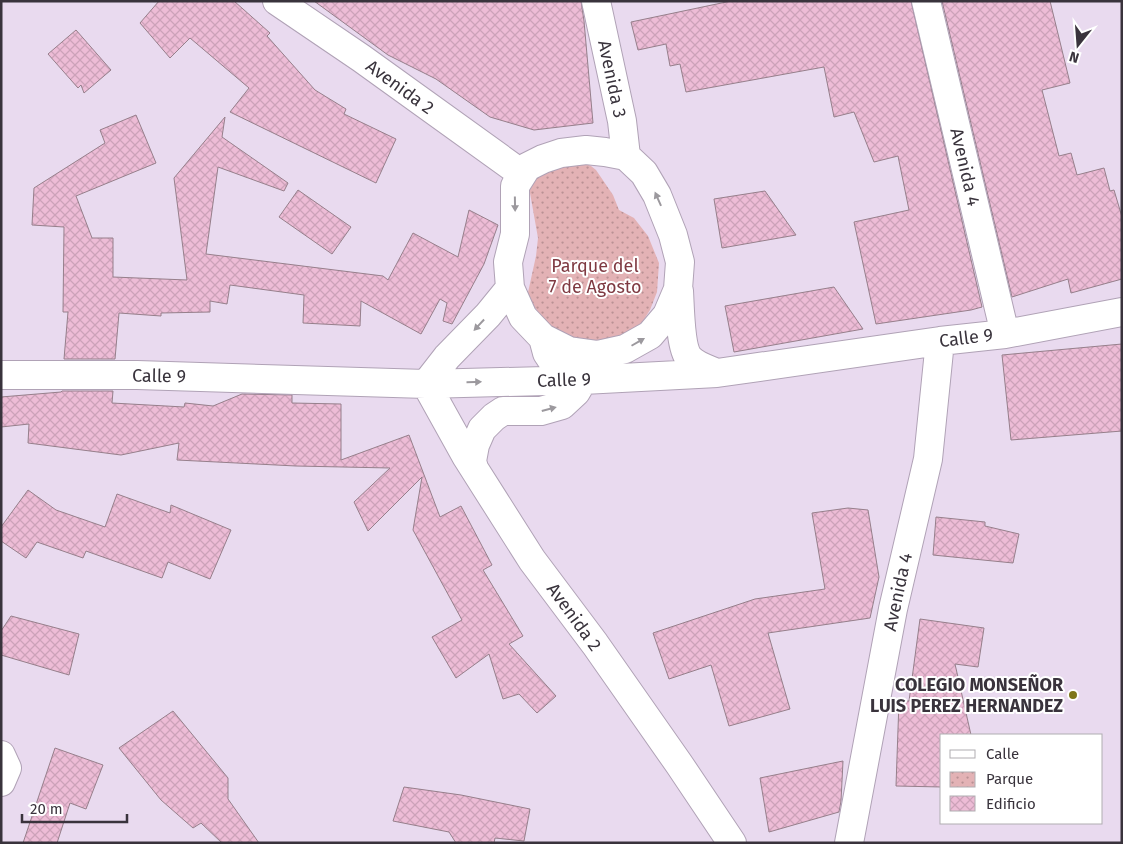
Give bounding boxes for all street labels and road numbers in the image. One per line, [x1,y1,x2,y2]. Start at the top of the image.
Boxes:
street label: Avenida 3 [593,38,631,120]
street label: Avenida 2 [362,55,438,119]
street label: Avenida 4 [945,126,985,209]
street label: Calle 9 [938,324,994,352]
street label: Calle 9 [132,365,186,387]
street label: Calle 9 [537,368,591,392]
street label: Avenida 4 [879,550,917,633]
street label: Avenida 2 [542,579,606,655]

